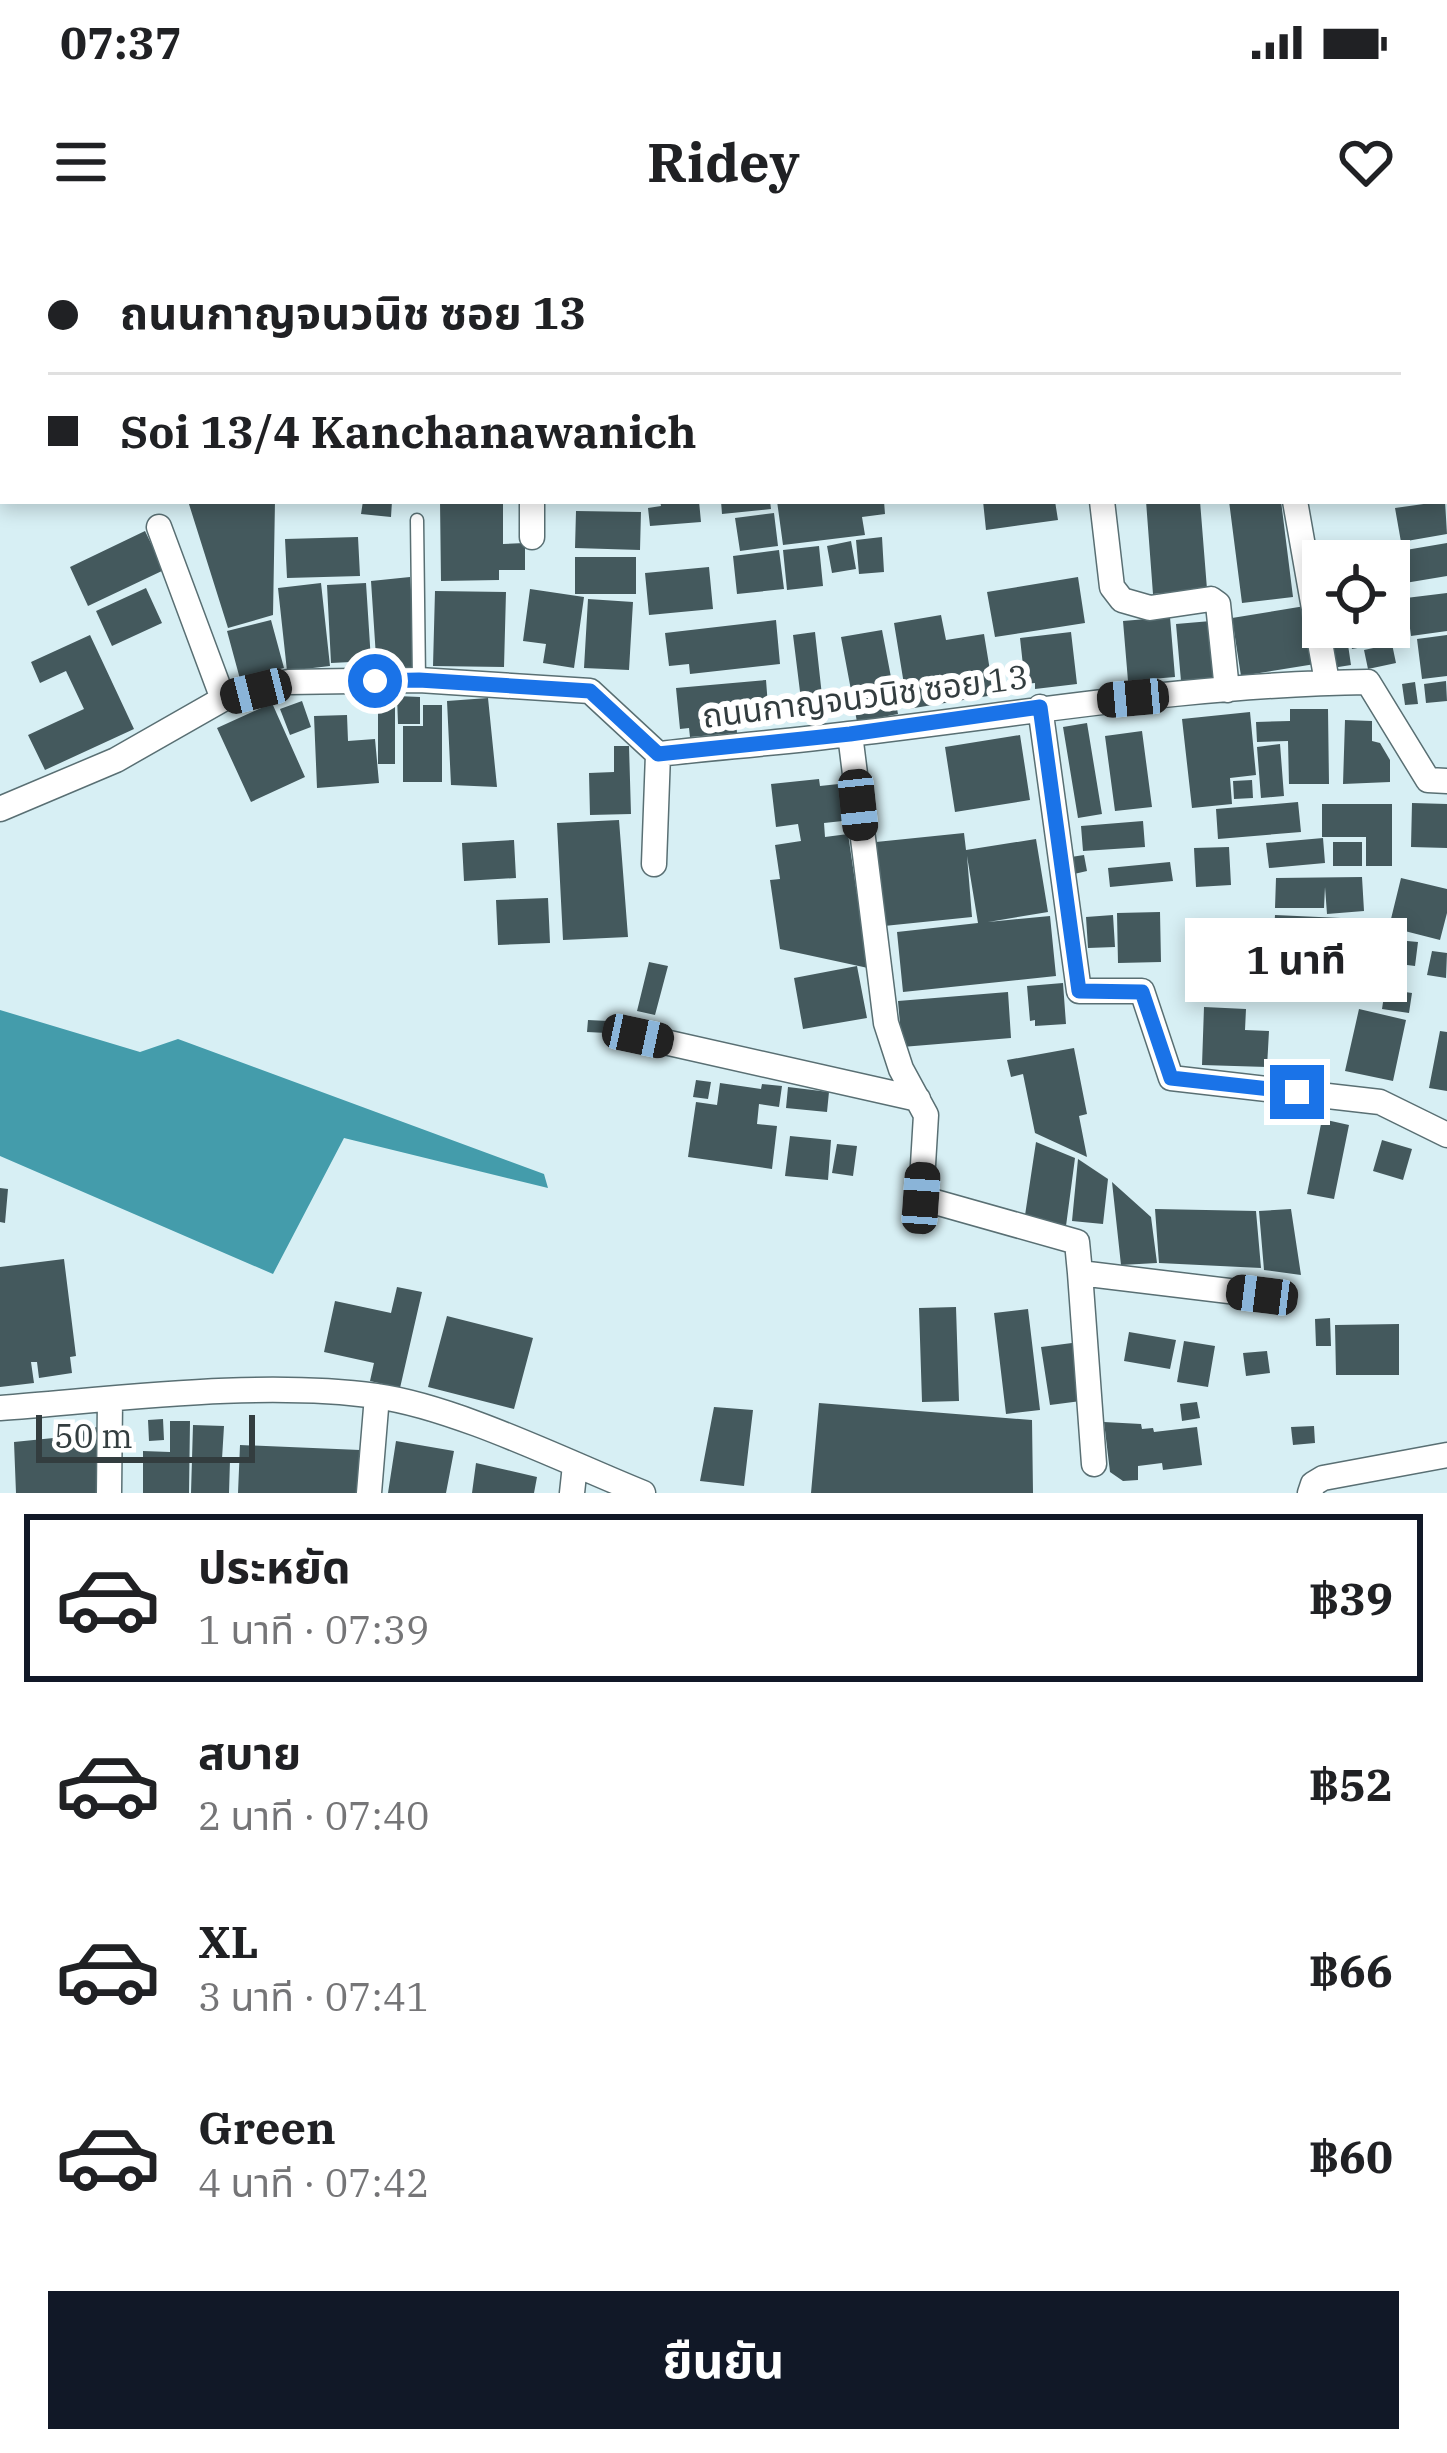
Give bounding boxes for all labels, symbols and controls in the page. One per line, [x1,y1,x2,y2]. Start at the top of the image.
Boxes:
text: 07:37 [60,13,182,71]
text: Ridey [647,127,800,197]
icon: menu [48,129,114,195]
icon: heart [1333,129,1399,195]
text: ถนนกาญจนวนิช ซอย 13 [120,283,586,341]
text: Soi 13/4 Kanchanawanich [120,402,697,460]
map controls [1302,540,1410,648]
button: locate [1302,540,1410,648]
route start [348,654,402,708]
street label: ถนนกาญจนวนิช ซอย 13 [700,654,1030,737]
car [217,665,295,717]
car [1096,677,1170,719]
car [836,767,880,843]
callout: 1 นาที [1186,918,1408,1002]
text: 1 นาที [1246,934,1346,985]
car [599,1011,677,1061]
route end [1270,1065,1324,1119]
car [901,1161,941,1235]
car [1224,1273,1300,1317]
scale bar [36,1409,255,1462]
text: 50 m [54,1414,133,1457]
text: ประหยัด [198,1537,351,1595]
icon: car [54,1544,162,1652]
text: ฿39 [1309,1569,1393,1627]
text: 1 นาที · 07:39 [198,1604,430,1655]
text: สบาย [198,1723,301,1781]
icon: car [54,1730,162,1838]
text: ฿52 [1309,1755,1393,1813]
text: 2 นาที · 07:40 [198,1790,430,1841]
text: XL [198,1912,259,1970]
icon: car [54,1916,162,2024]
text: ฿66 [1309,1941,1393,1999]
text: 3 นาที · 07:41 [198,1971,430,2022]
text: Green [198,2098,336,2156]
icon: car [54,2102,162,2210]
text: ฿60 [1309,2127,1393,2185]
text: 4 นาที · 07:42 [198,2157,430,2208]
button: ยืนยัน [48,2291,1399,2429]

